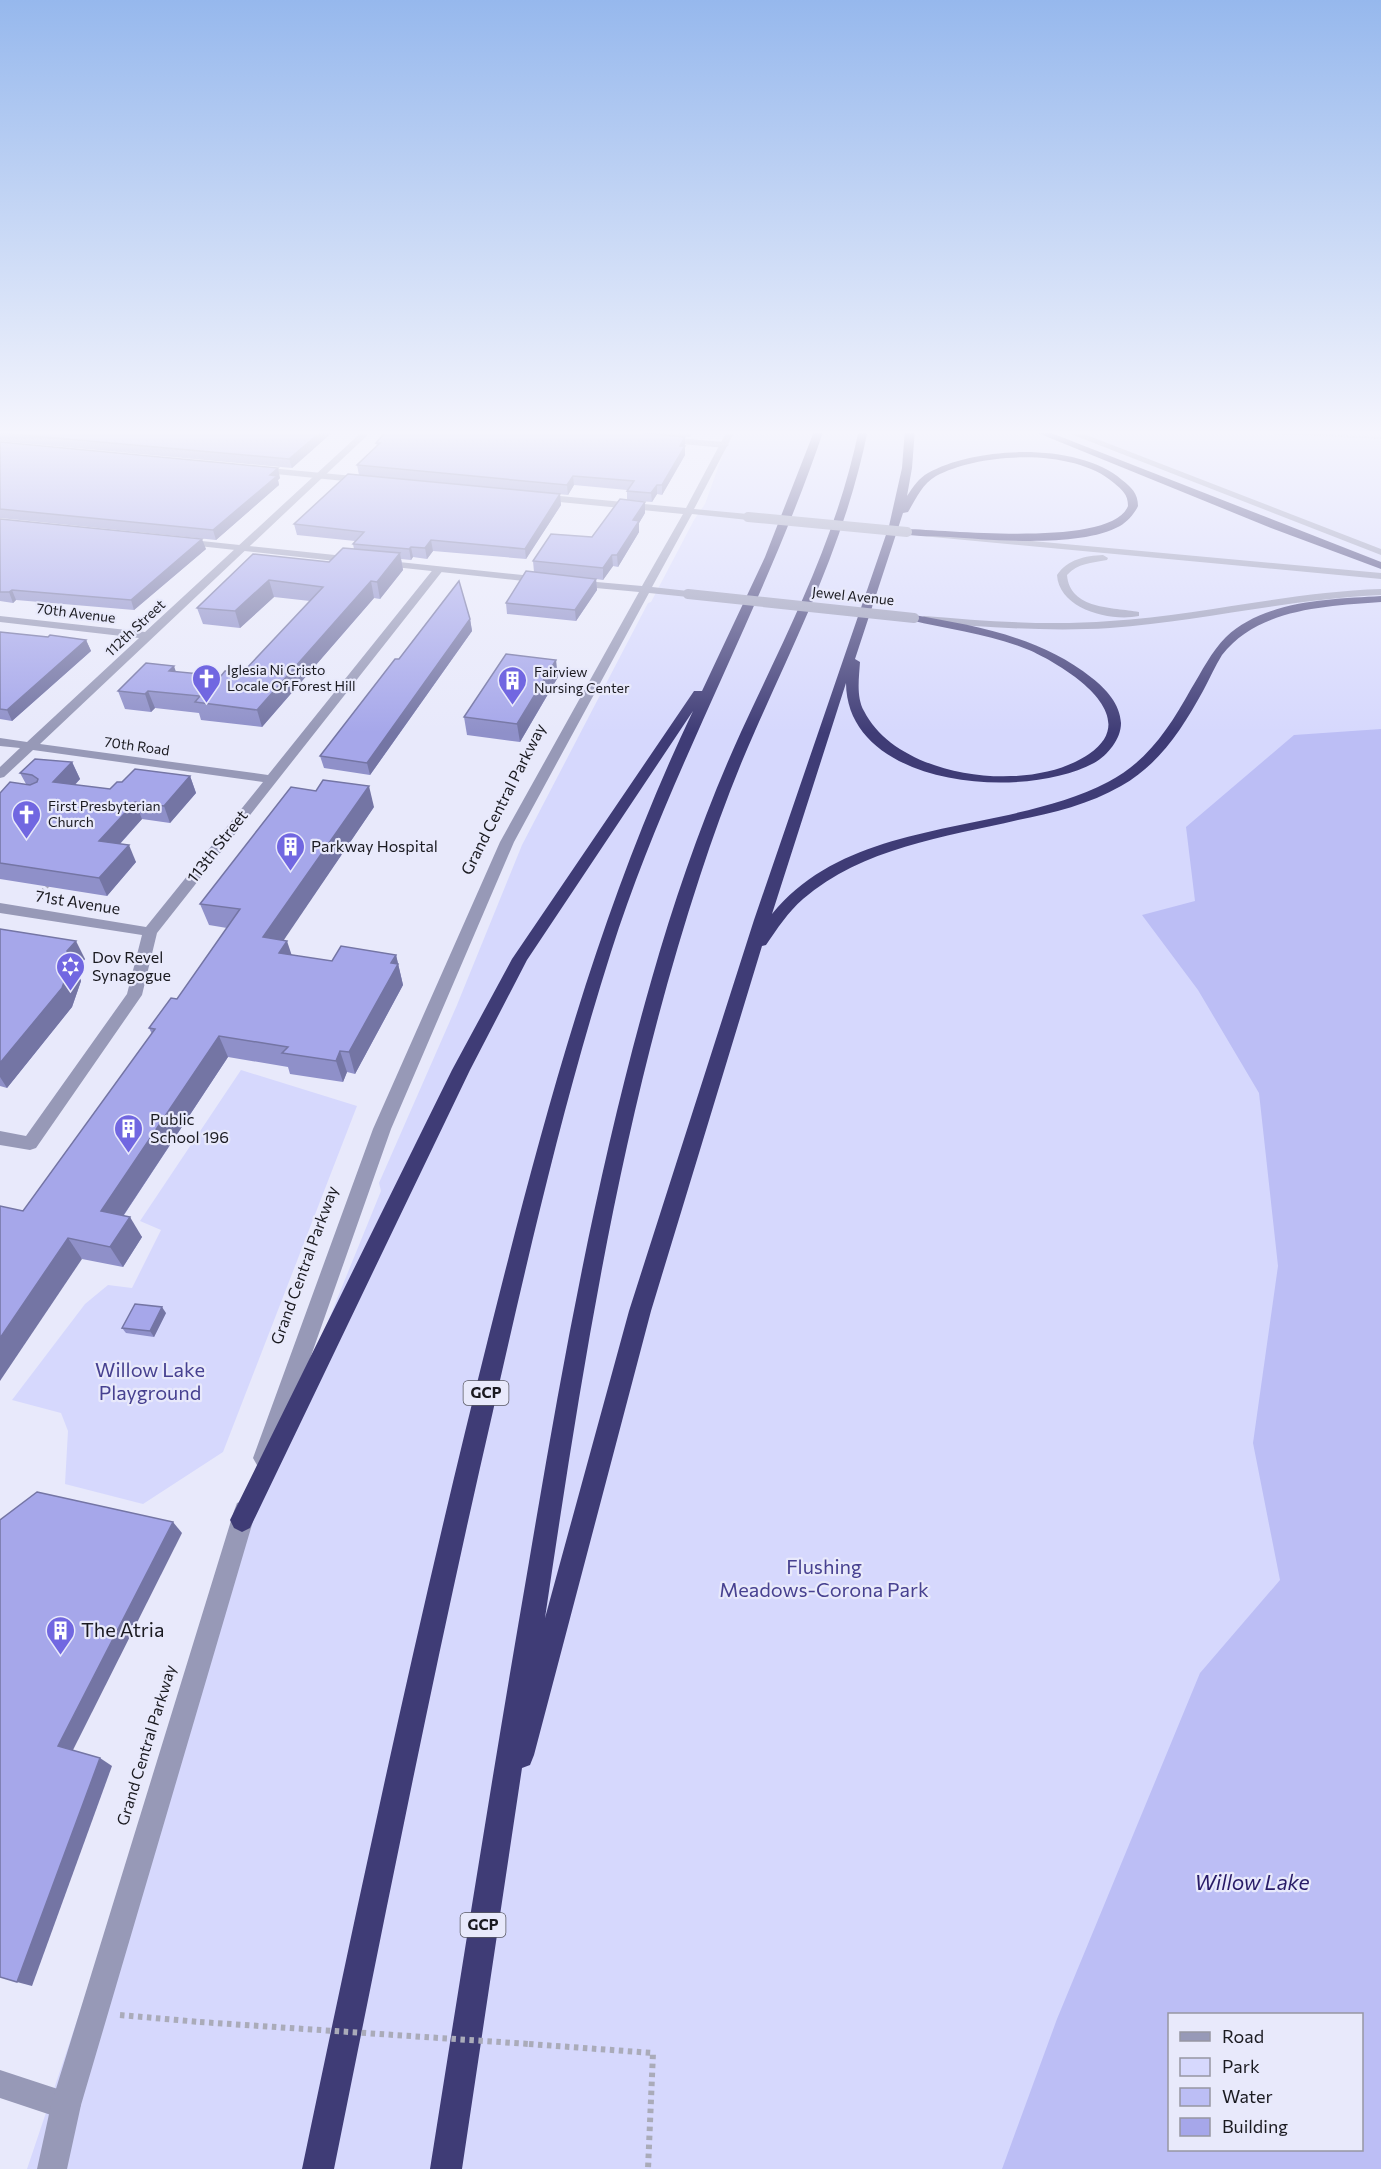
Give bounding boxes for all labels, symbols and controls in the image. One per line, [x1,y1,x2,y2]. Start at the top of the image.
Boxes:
street label: Jewel Avenue [811,583,895,608]
street label: 112th Street [101,595,168,660]
street label: 70th Avenue [36,599,117,626]
place label: Iglesia Ni Cristo Locale Of Forest Hill [227,661,356,694]
church icon: Iglesia Ni Cristo Locale Of Forest Hill [190,662,222,704]
place label: Fairview Nursing Center [534,663,630,696]
building icon: Fairview Nursing Center [497,664,529,706]
street label: Grand Central Parkway [456,720,549,878]
street label: 70th Road [103,733,171,758]
place label: First Presbyterian Church [48,797,161,830]
church icon: First Presbyterian Church [11,798,43,840]
street label: 113th Street [182,805,251,886]
building icon: Parkway Hospital [274,830,306,872]
place label: Parkway Hospital [311,836,438,855]
street label: 71st Avenue [34,885,122,918]
place label: Dov Revel Synagogue [92,947,171,984]
synagogue icon: Dov Revel Synagogue [55,950,87,992]
place label: Public School 196 [150,1109,229,1146]
building icon: Public School 196 [113,1112,145,1154]
street label: Grand Central Parkway [266,1183,341,1347]
park label: Willow Lake Playground [95,1357,205,1404]
road number: GCP [464,1381,508,1405]
park label: Flushing Meadows-Corona Park [719,1554,929,1601]
building icon: The Atria [44,1614,76,1656]
place label: The Atria [81,1617,164,1641]
street label: Grand Central Parkway [112,1662,179,1828]
water label: Willow Lake [1194,1869,1310,1894]
road number: GCP [460,1913,506,1937]
legend [1168,2013,1363,2151]
text: Road [1222,2025,1264,2047]
text: Park [1222,2055,1260,2077]
text: Water [1222,2085,1273,2107]
text: Building [1222,2115,1288,2137]

